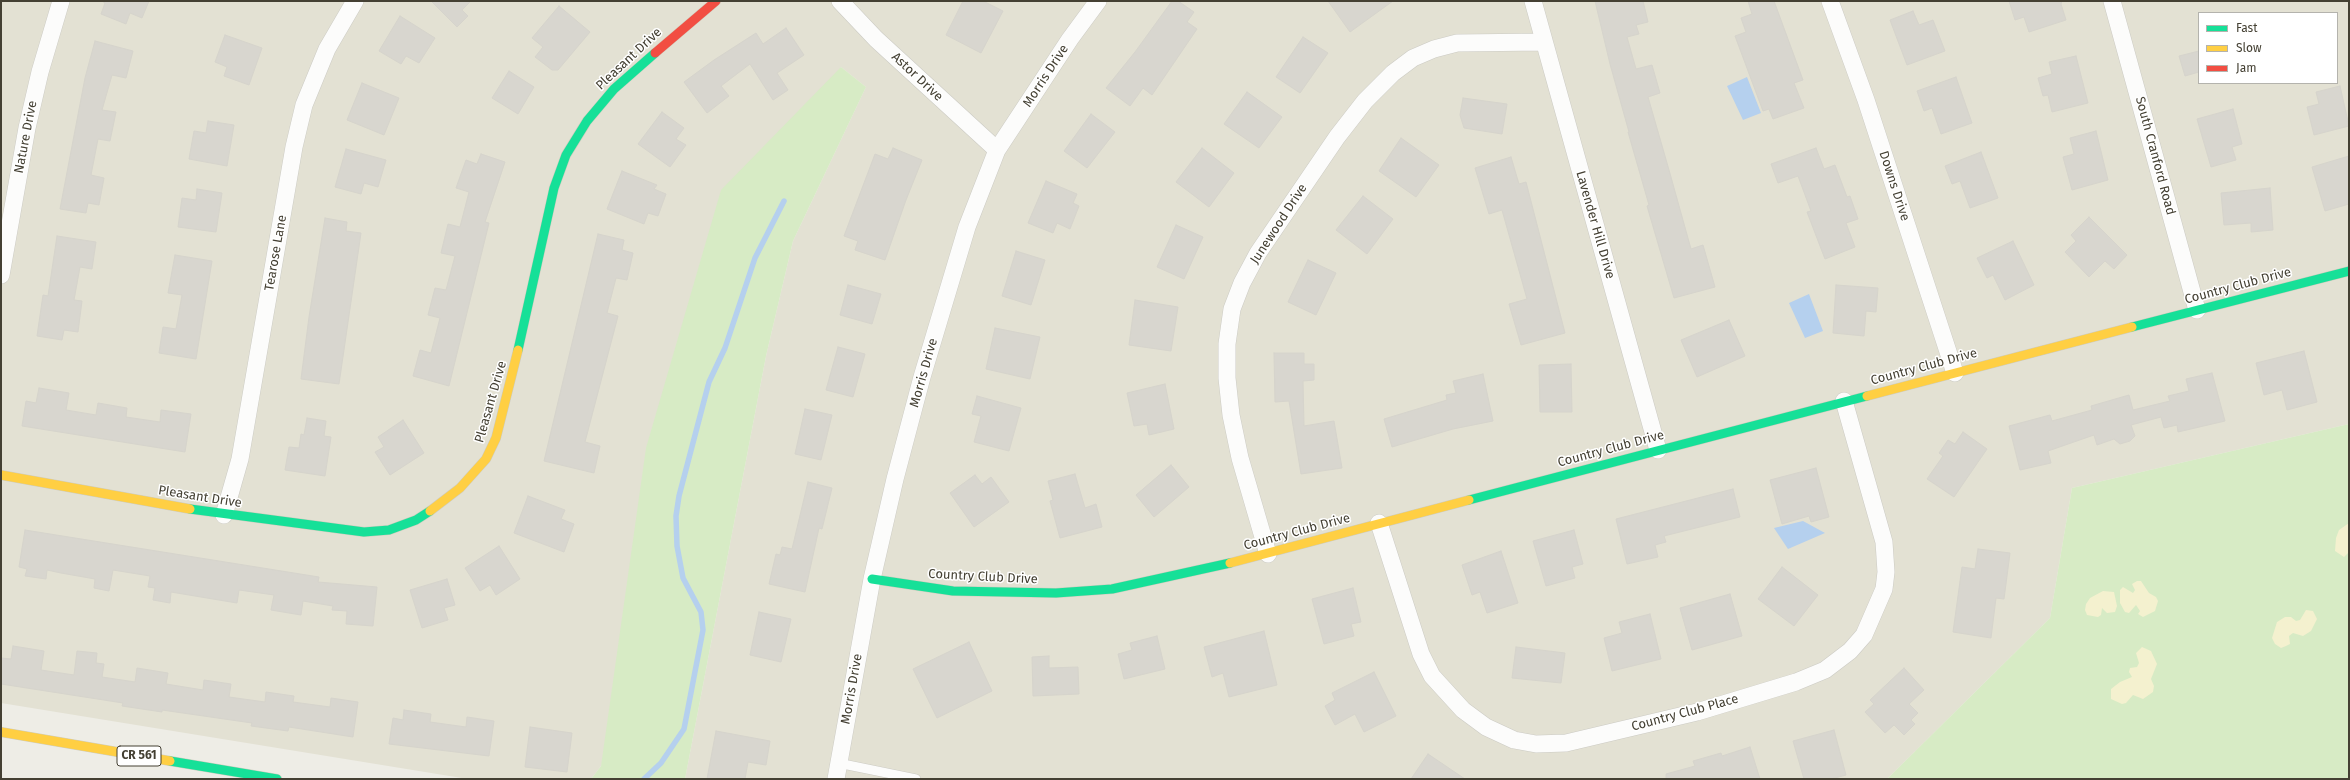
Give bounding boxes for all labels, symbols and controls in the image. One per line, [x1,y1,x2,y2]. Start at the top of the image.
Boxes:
legend [2198,12,2338,84]
text: Fast [2236,21,2258,35]
street label: Pleasant Drive [593,25,665,93]
text: Slow [2236,41,2262,55]
street label: Morris Drive [1020,42,1072,110]
street label: Astor Drive [888,49,946,105]
text: Jam [2236,61,2256,75]
street label: South Cranford Road [2132,95,2178,217]
street label: Nature Drive [11,99,41,175]
street label: Downs Drive [1875,149,1913,223]
street label: Lavender Hill Drive [1572,169,1618,281]
street label: Junewood Drive [1247,181,1311,267]
street label: Tearose Lane [262,214,290,292]
street label: Country Club Drive [2183,264,2293,308]
street label: Morris Drive [907,337,941,409]
street label: Country Club Drive [1869,345,1979,389]
street label: Pleasant Drive [472,359,510,445]
street label: Country Club Drive [1556,427,1666,471]
street label: Pleasant Drive [157,483,243,511]
street label: Country Club Drive [1242,510,1352,554]
street label: Country Club Drive [928,566,1038,588]
street label: Morris Drive [838,652,866,726]
street label: Country Club Place [1630,691,1740,735]
road number: CR 561 [117,746,161,766]

